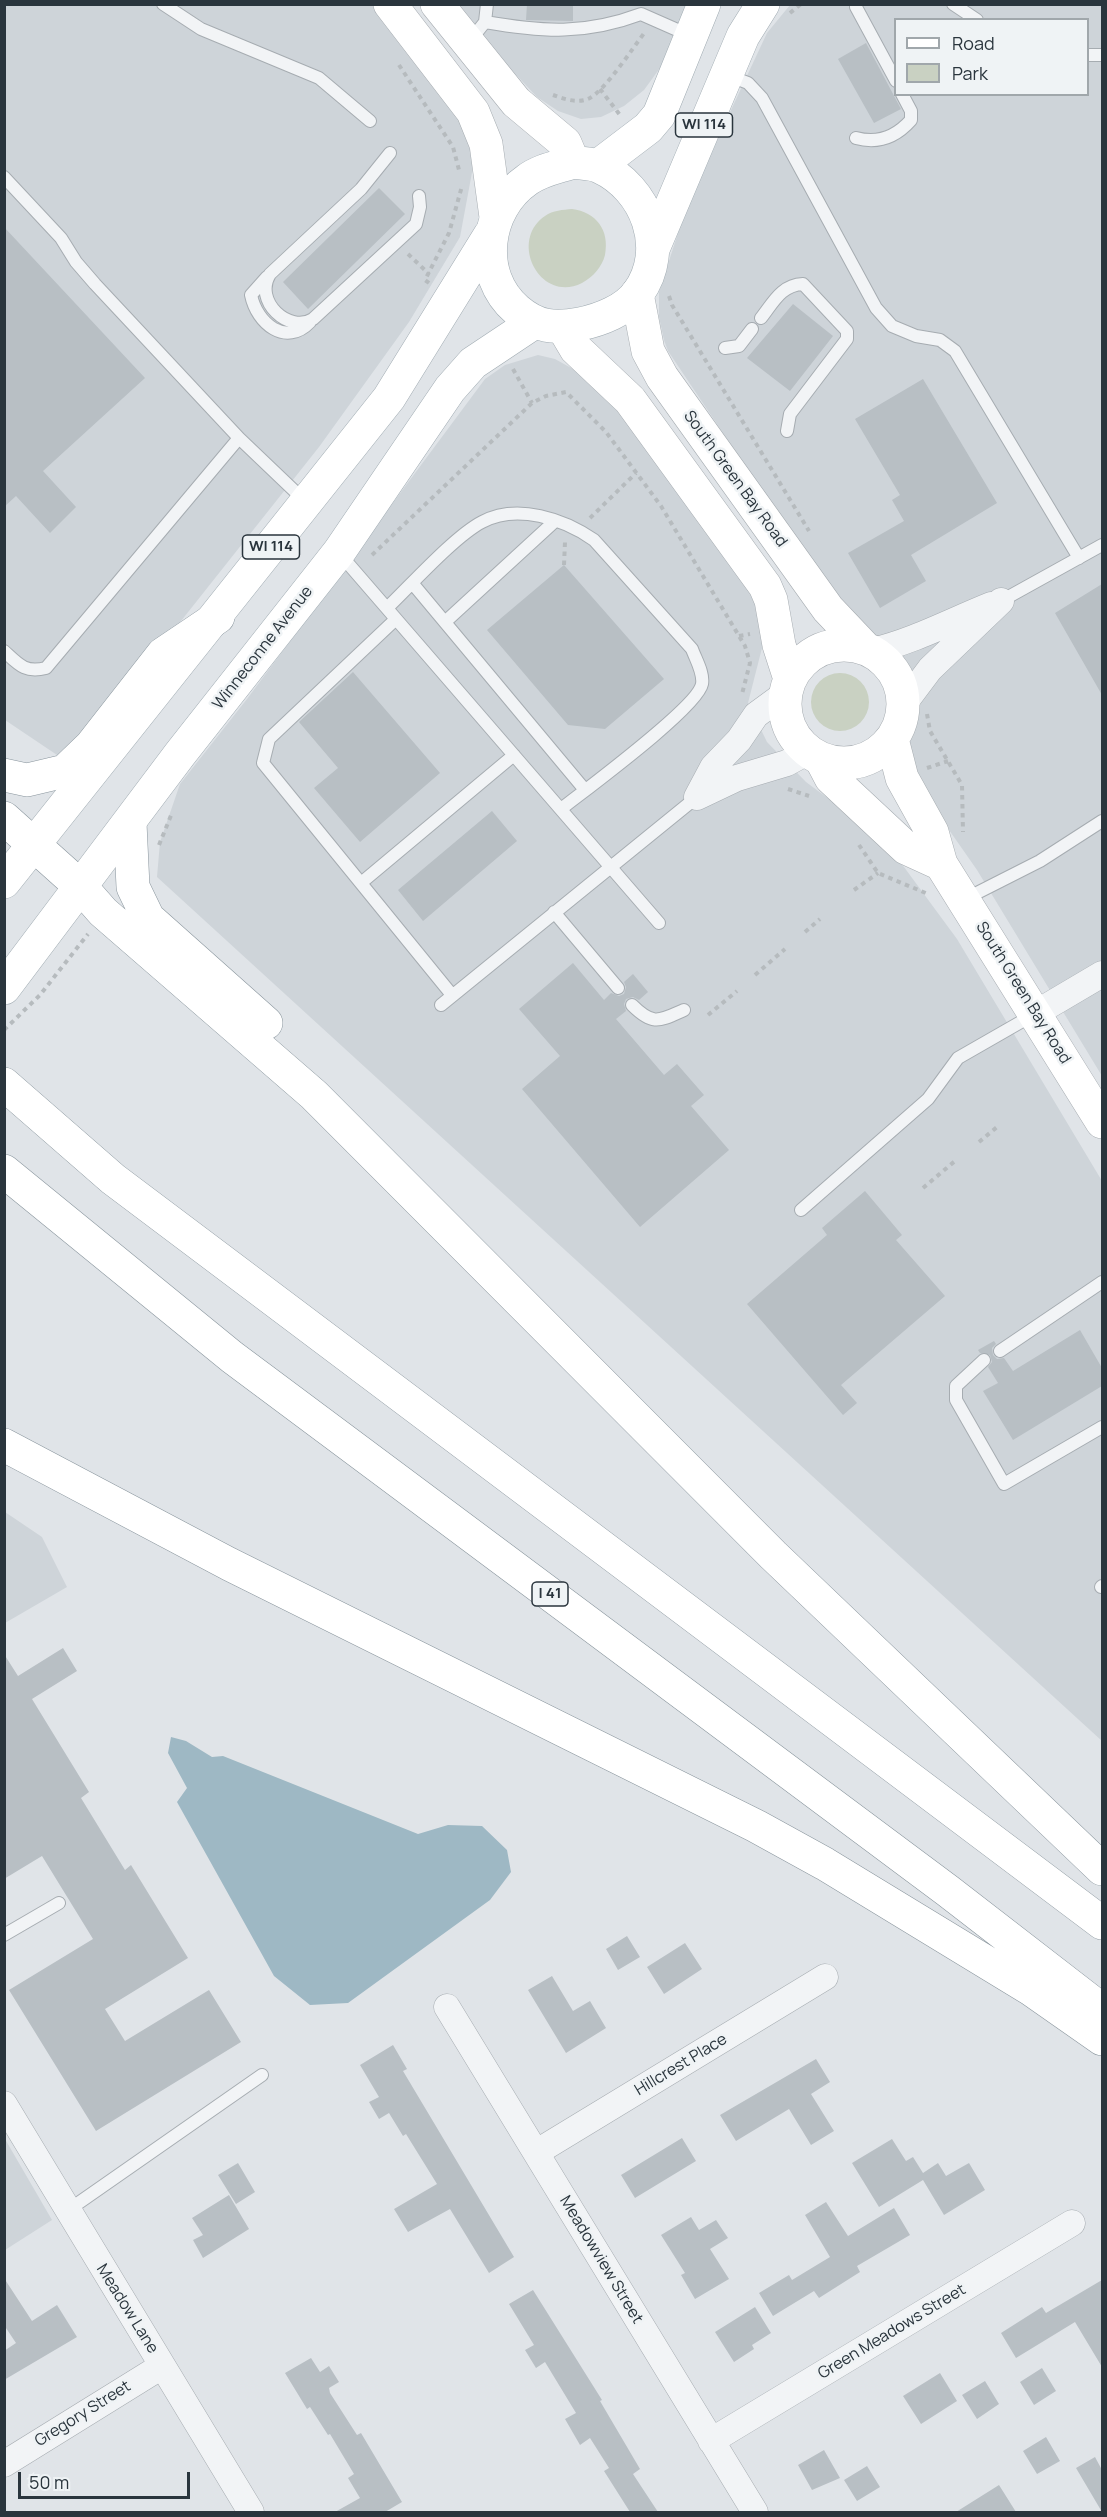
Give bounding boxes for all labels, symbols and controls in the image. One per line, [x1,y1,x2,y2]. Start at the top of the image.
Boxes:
legend [894,18,1089,96]
text: Road [952,31,995,55]
text: Park [952,61,988,85]
road number: WI 114 [676,113,732,137]
street label: South Green Bay Road [679,407,791,551]
road number: WI 114 [242,535,300,559]
street label: Winneconne Avenue [209,583,317,713]
street label: South Green Bay Road [971,918,1075,1068]
road number: I 41 [532,1582,568,1606]
street label: Hillcrest Place [631,2030,731,2100]
street label: Meadowview Street [555,2193,647,2327]
street label: Meadow Lane [92,2261,162,2357]
street label: Green Meadows Street [815,2280,969,2384]
street label: Gregory Street [31,2377,135,2451]
scale bar [21,2460,194,2498]
text: 50 m [29,2470,69,2494]

